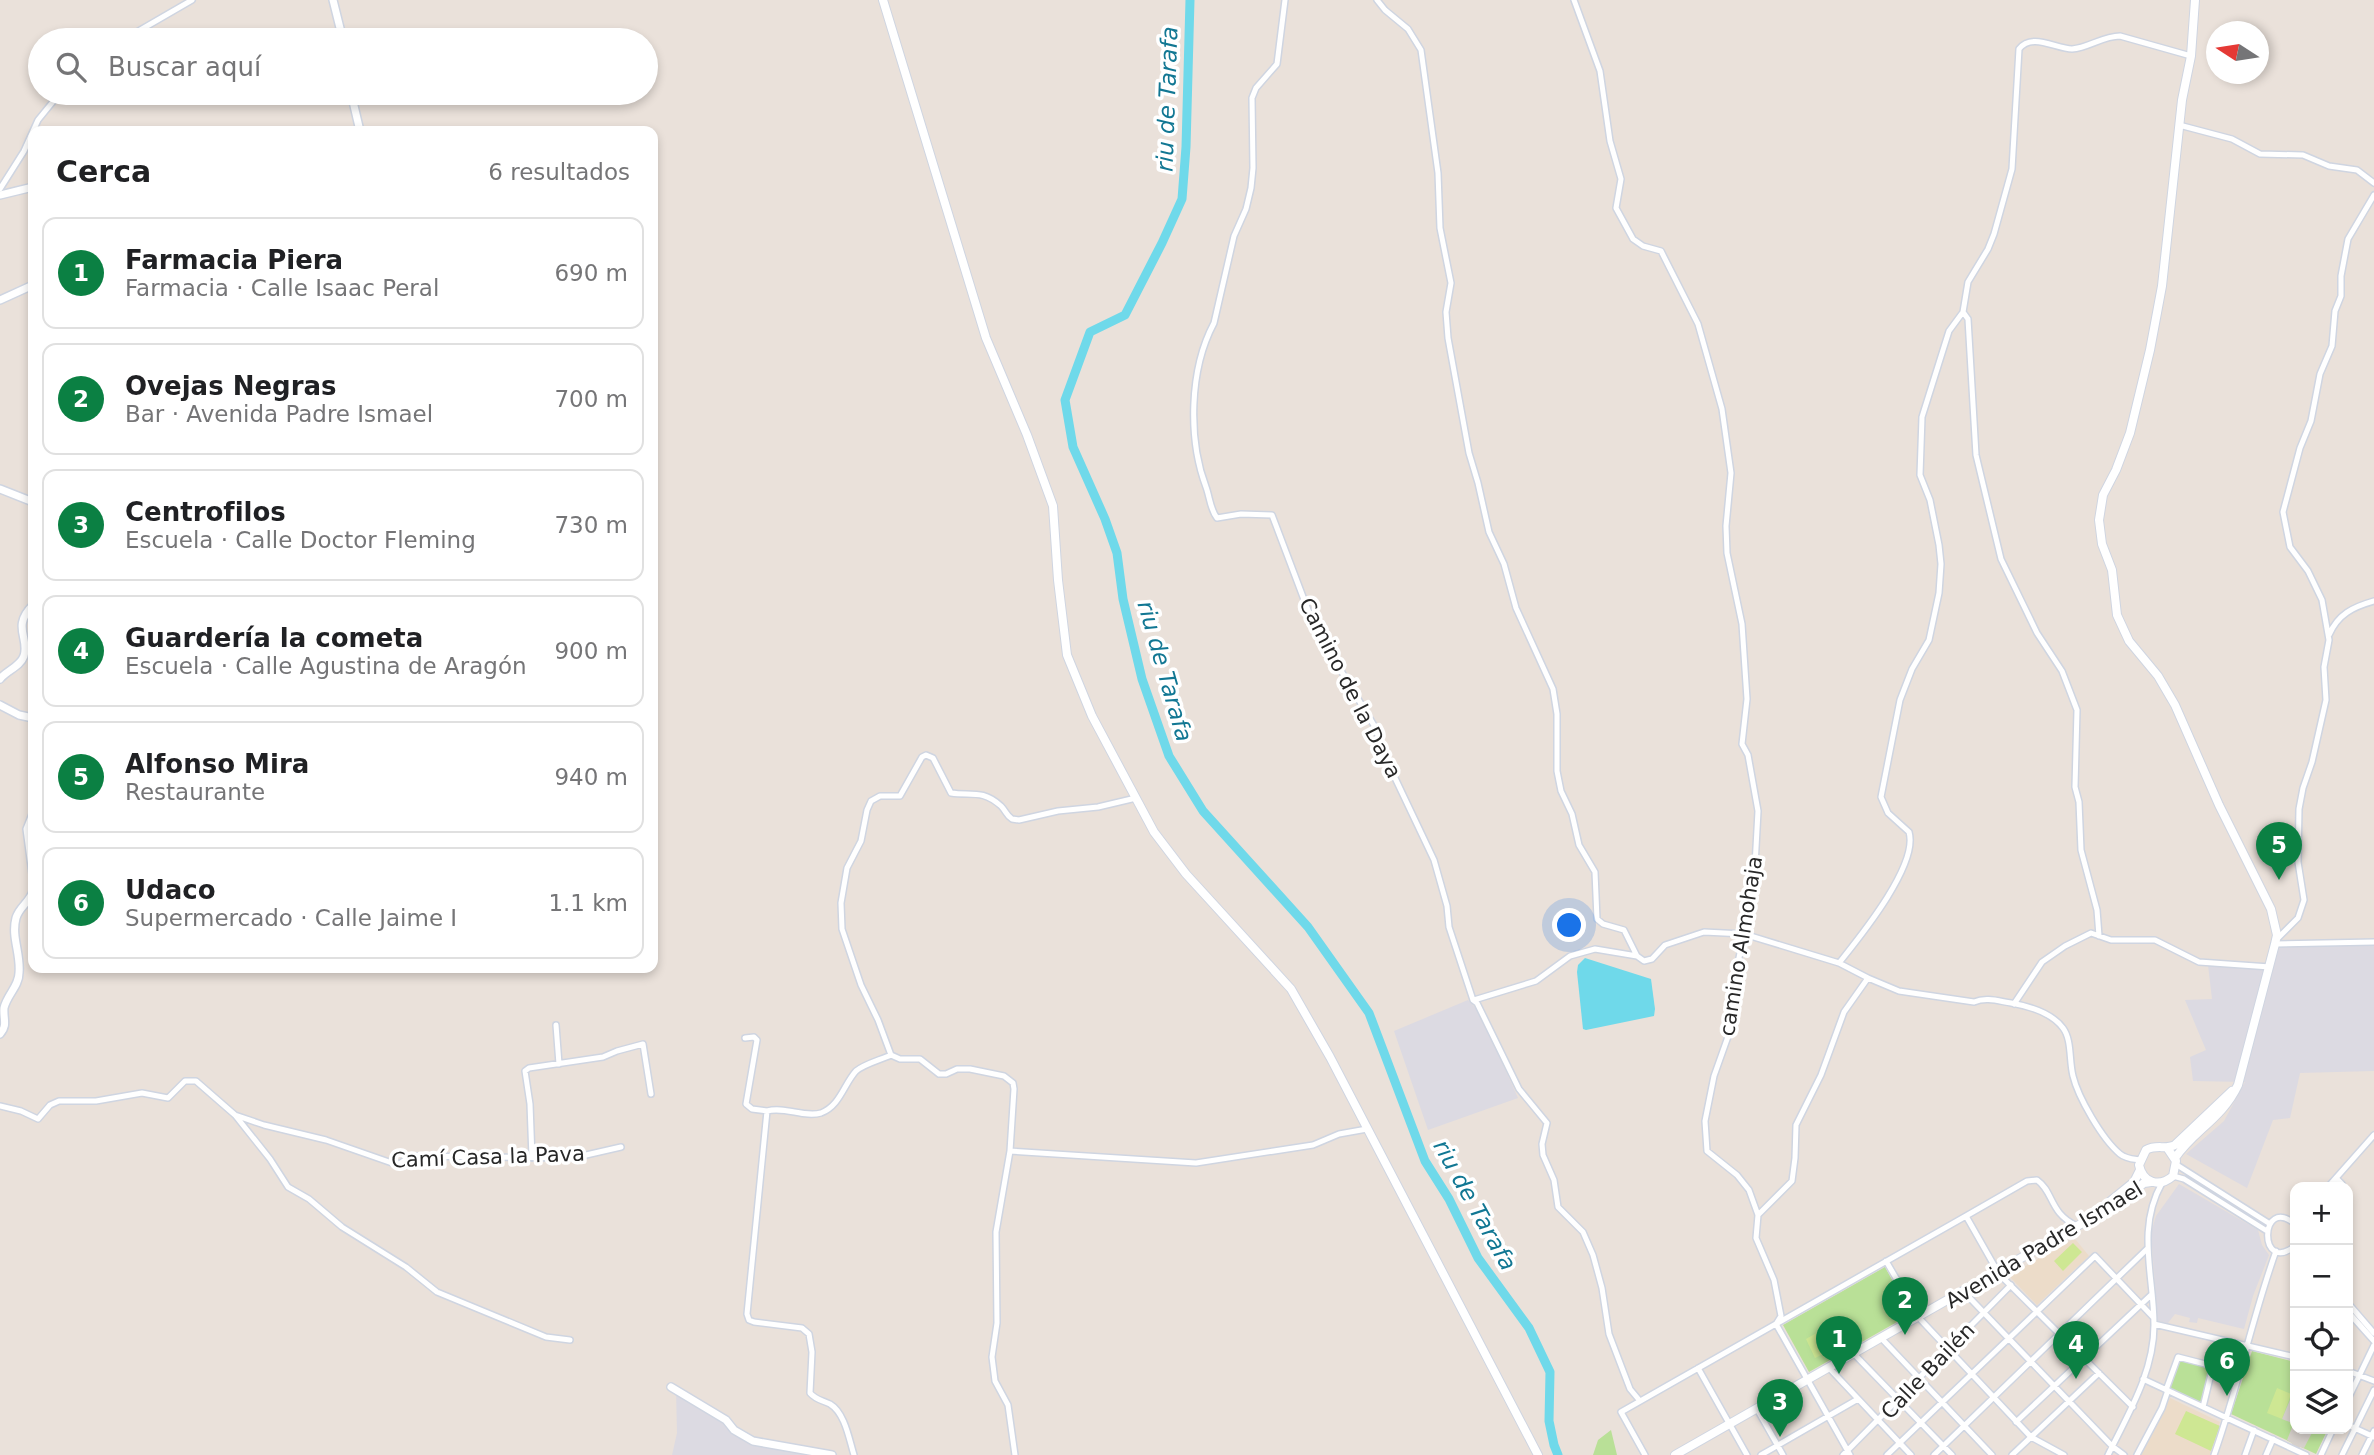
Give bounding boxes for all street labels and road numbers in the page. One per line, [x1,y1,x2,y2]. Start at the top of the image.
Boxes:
street label: Camino de la Daya [1294,594,1406,782]
street label: camino Almohaja [1715,854,1767,1038]
street label: Camí Casa la Pava [391,1142,585,1172]
street label: Avenida Padre Ismael [1941,1177,2147,1313]
street label: Calle Bailén [1876,1318,1980,1424]

